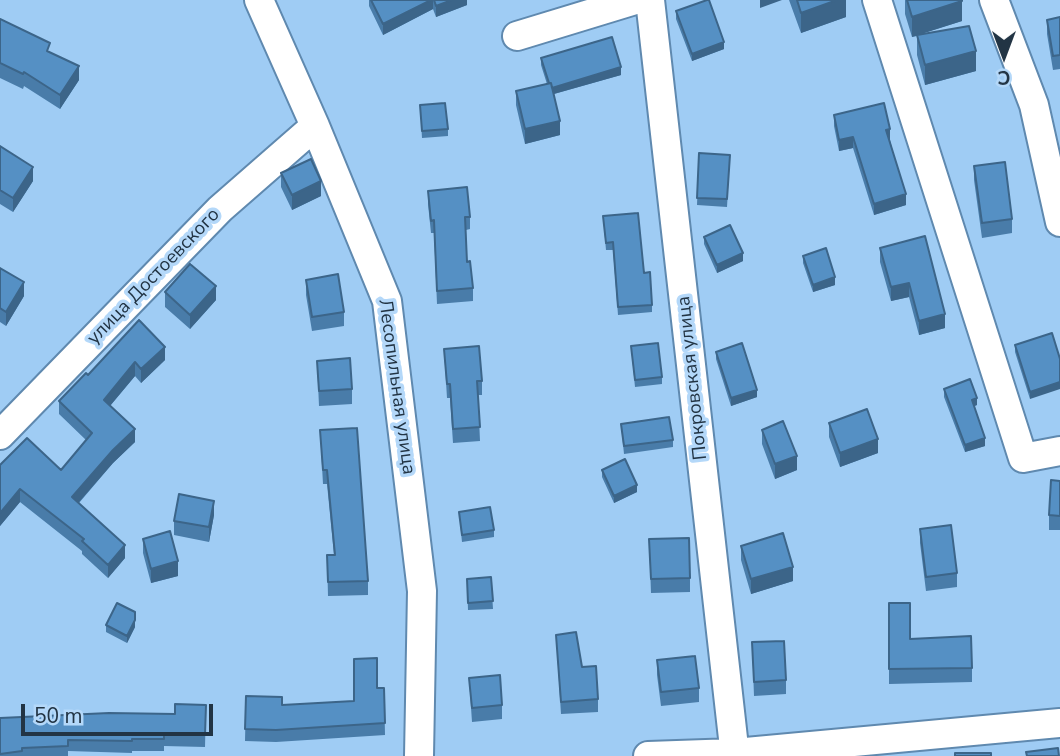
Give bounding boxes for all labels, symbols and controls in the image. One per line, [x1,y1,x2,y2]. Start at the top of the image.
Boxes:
north arrow [969,21,1039,91]
text: С [998,64,1010,90]
street label: улица Достоевского [83,204,225,350]
street label: Покровская улица [673,295,713,461]
street label: Лесопильная улица [372,298,420,476]
scale bar [24,690,217,734]
text: 50 m [34,702,83,730]

